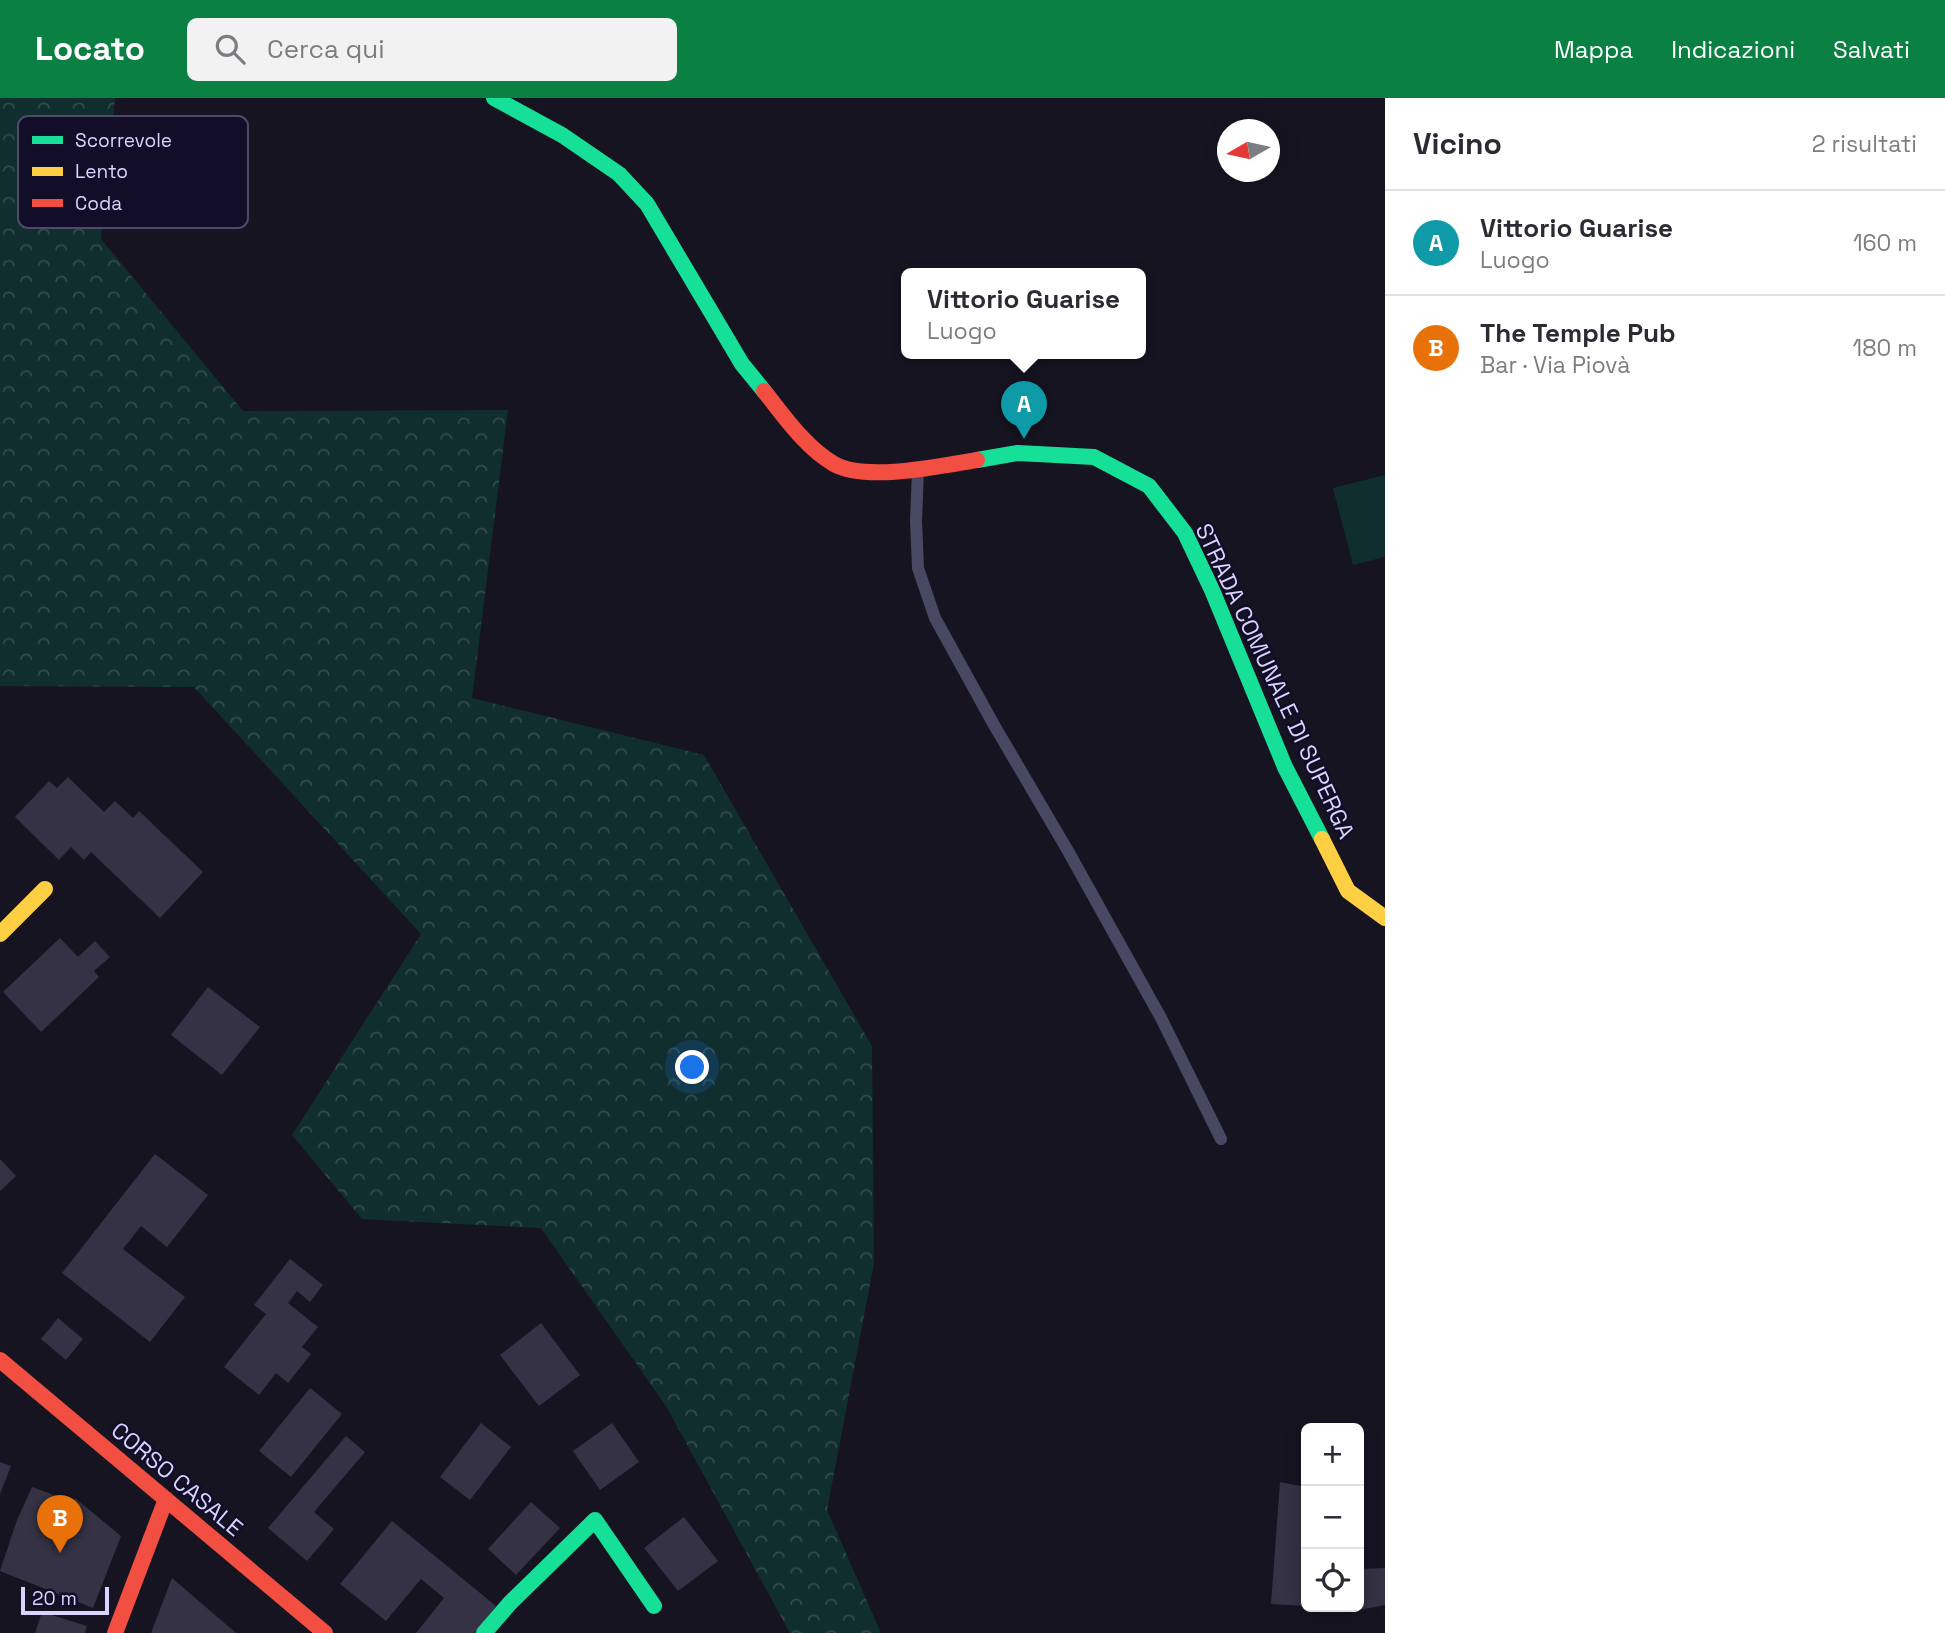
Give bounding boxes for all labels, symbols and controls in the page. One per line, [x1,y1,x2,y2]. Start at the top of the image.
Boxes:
search box [187,18,677,81]
text: Locato [35,28,145,70]
icon: search [211,30,249,68]
text: Cerca qui [267,32,385,66]
text: Mappa [1554,34,1633,65]
text: Indicazioni [1671,34,1795,65]
text: Salvati [1833,34,1910,65]
legend [18,116,248,228]
north arrow [1217,119,1280,182]
text: Vicino [1413,124,1502,163]
text: Scorrevole [75,128,172,153]
text: 2 risultati [1812,129,1917,159]
text: Lento [75,159,128,184]
text: Coda [75,191,122,216]
text: Vittorio Guarise [1480,211,1673,245]
text: A [1429,228,1443,258]
text: 160 m [1853,228,1917,258]
text: Luogo [1480,245,1550,275]
popup [901,268,1146,359]
text: Vittorio Guarise [927,282,1120,316]
text: Luogo [927,316,997,346]
text: The Temple Pub [1480,316,1676,350]
text: B [1428,333,1444,363]
text: 180 m [1853,333,1917,363]
text: Bar · Via Piovà [1480,350,1630,380]
pin: A [1001,381,1047,439]
street label: STRADA COMUNALE DI SUPERGA [1189,518,1361,844]
your location [675,1050,709,1084]
street label: CORSO CASALE [105,1415,249,1543]
map controls [1301,1423,1364,1612]
button: + [1301,1423,1364,1486]
button: − [1301,1486,1364,1549]
pin: B [37,1495,83,1553]
button: locate [1301,1549,1364,1612]
scale bar [21,1584,108,1616]
text: 20 m [32,1586,77,1611]

